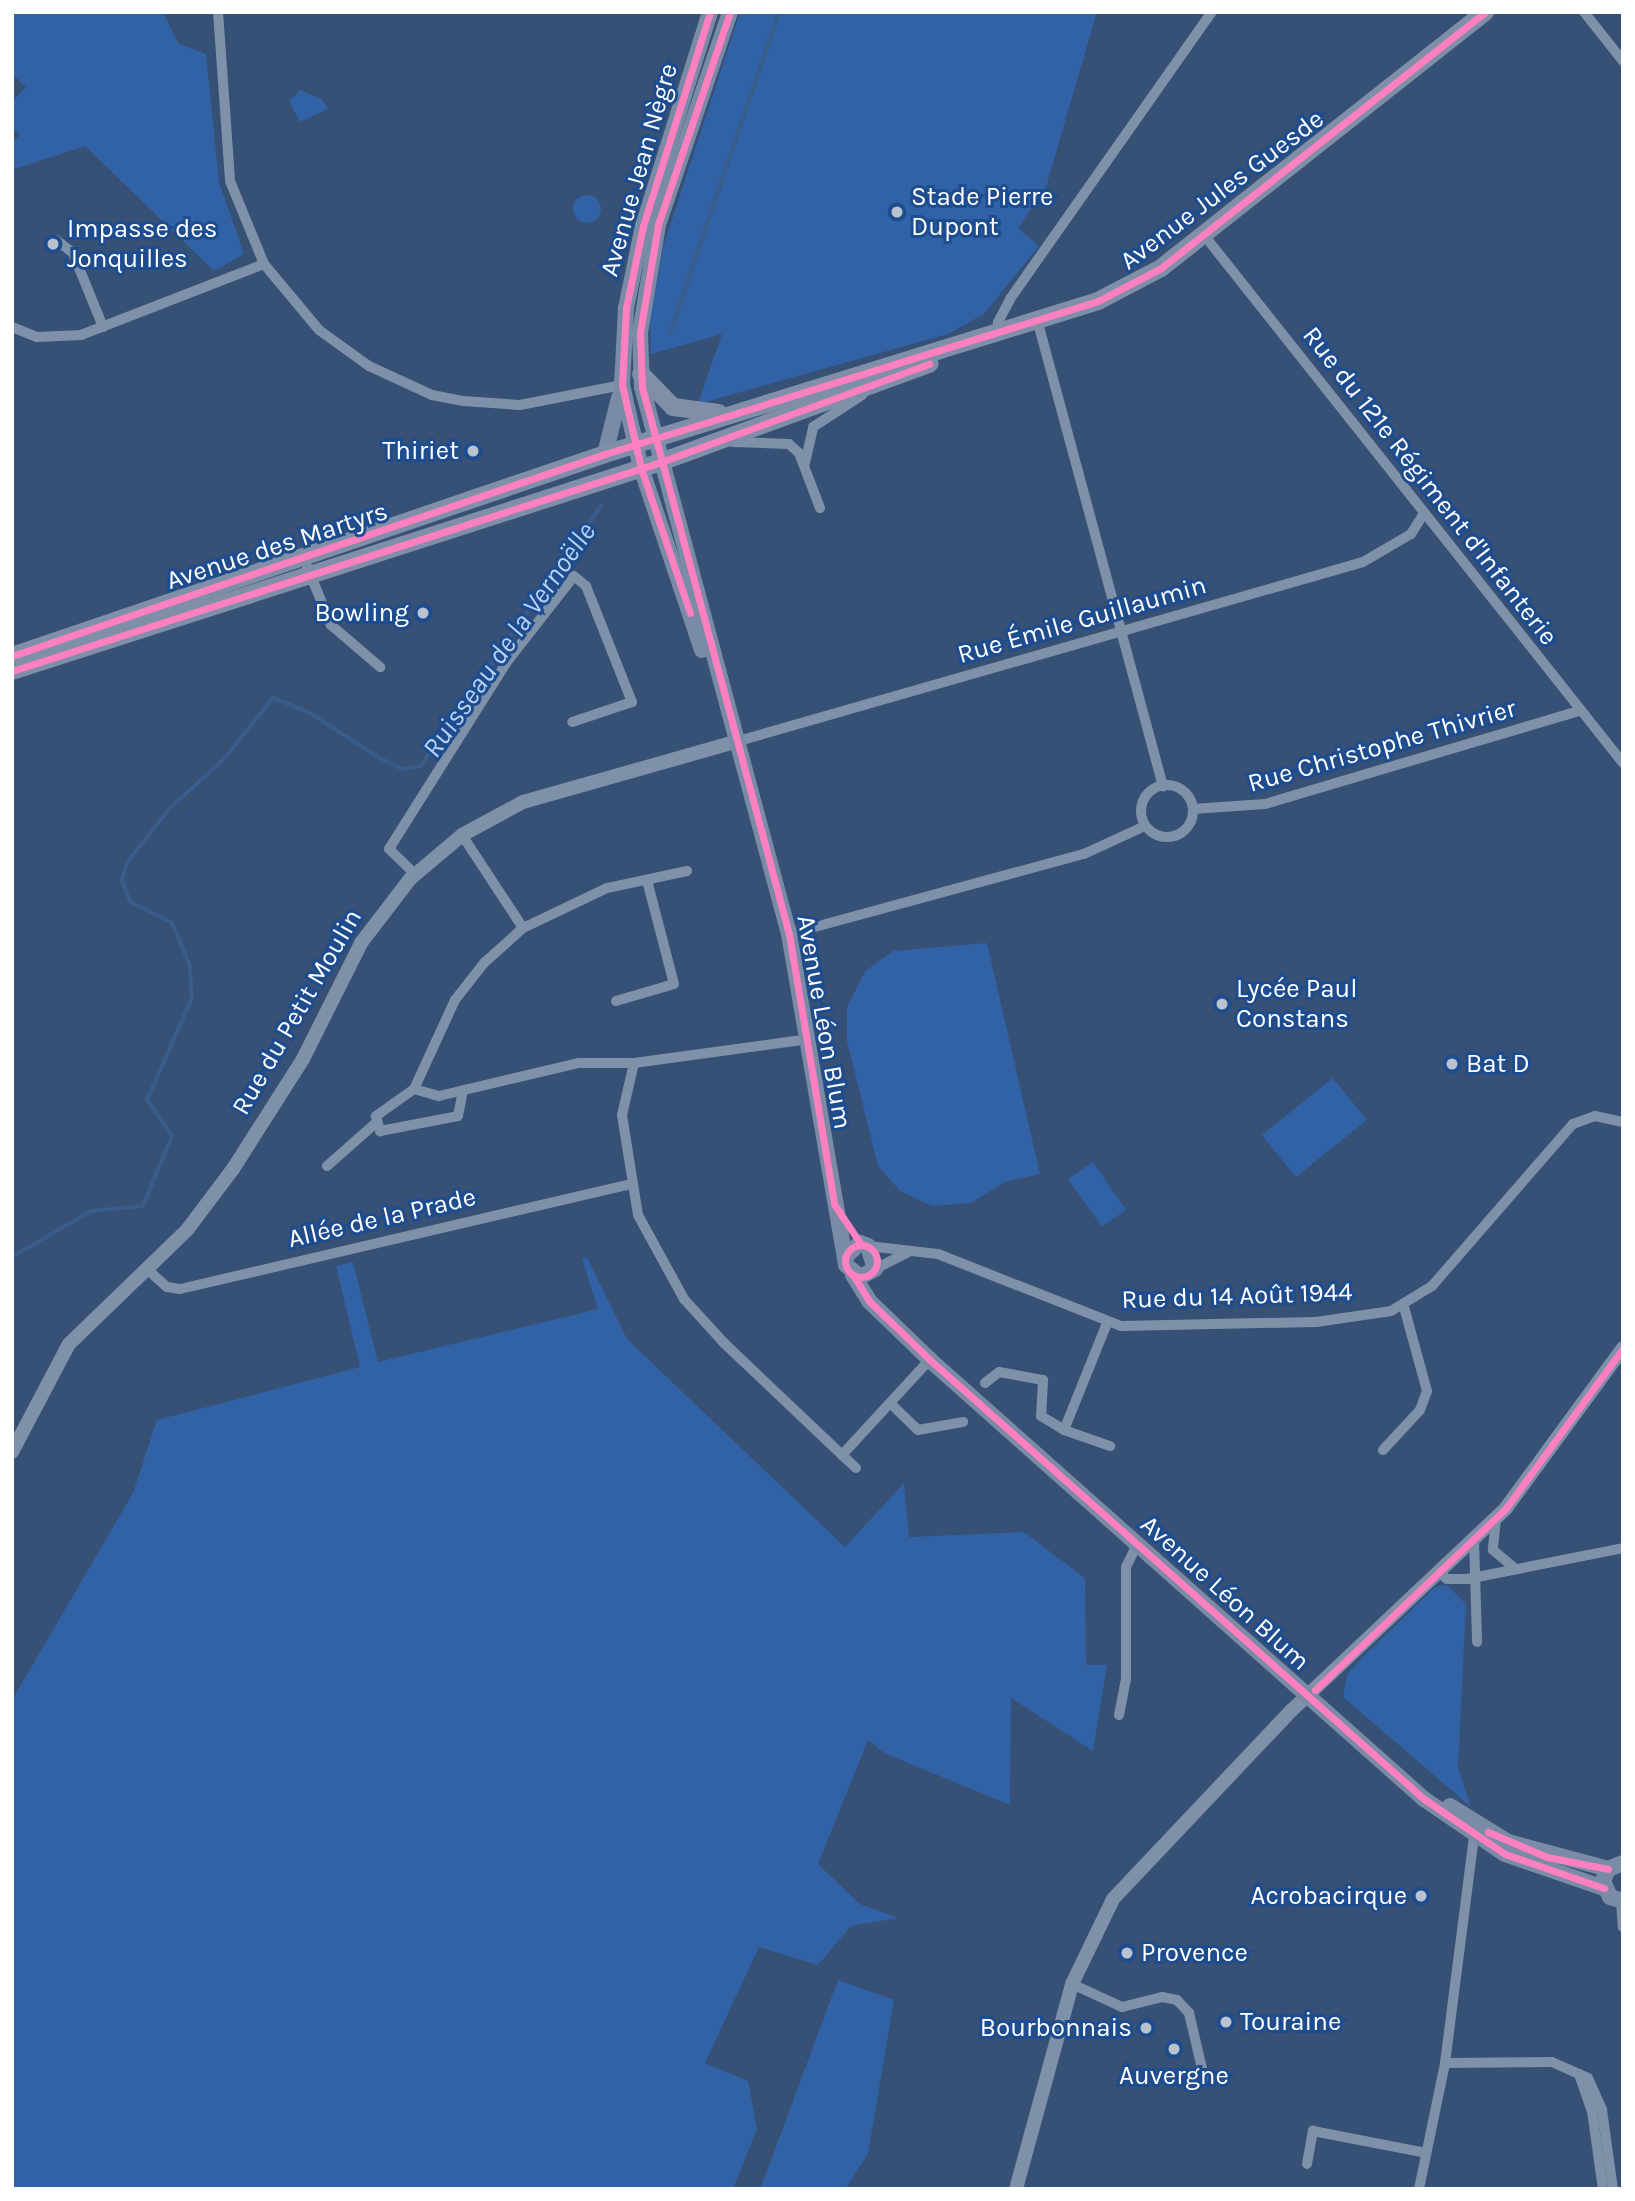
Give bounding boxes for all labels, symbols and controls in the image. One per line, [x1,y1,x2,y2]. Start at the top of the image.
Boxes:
street label: Avenue Jean Nègre [594,60,684,280]
street label: Avenue Jules Guesde [1114,103,1330,277]
place label: Stade Pierre Dupont [911,181,1053,242]
marker: Stade Pierre Dupont [889,204,905,220]
place label: Impasse des Jonquilles [67,213,217,274]
marker: Impasse des Jonquilles [45,236,61,252]
street label: Rue du 121e Régiment d'Infanterie [1296,320,1564,652]
place label: Thiriet [382,435,459,467]
marker: Thiriet [465,443,481,459]
street label: Avenue des Martyrs [162,495,392,597]
water label: Ruisseau de la Vernoëlle [415,516,603,764]
street label: Rue Émile Guillaumin [954,570,1210,670]
place label: Bowling [314,597,409,629]
marker: Bowling [415,605,431,621]
street label: Rue Christophe Thivrier [1244,693,1520,799]
street label: Rue du Petit Moulin [225,904,369,1120]
street label: Avenue Léon Blum [790,913,858,1131]
place label: Lycée Paul Constans [1236,973,1358,1034]
marker: Lycée Paul Constans [1214,996,1230,1012]
place label: Bat D [1466,1048,1530,1080]
marker: Bat D [1444,1056,1460,1072]
street label: Allée de la Prade [285,1181,479,1255]
street label: Rue du 14 Août 1944 [1121,1276,1353,1316]
street label: Avenue Léon Blum [1134,1509,1316,1677]
place label: Acrobacirque [1250,1880,1407,1912]
marker: Acrobacirque [1413,1888,1429,1904]
place label: Provence [1141,1937,1248,1969]
marker: Provence [1119,1945,1135,1961]
place label: Touraine [1240,2006,1341,2038]
place label: Bourbonnais [980,2012,1132,2044]
marker: Touraine [1218,2014,1234,2030]
marker: Bourbonnais [1138,2020,1154,2036]
marker: Auvergne [1166,2041,1182,2057]
place label: Auvergne [1119,2060,1229,2092]

